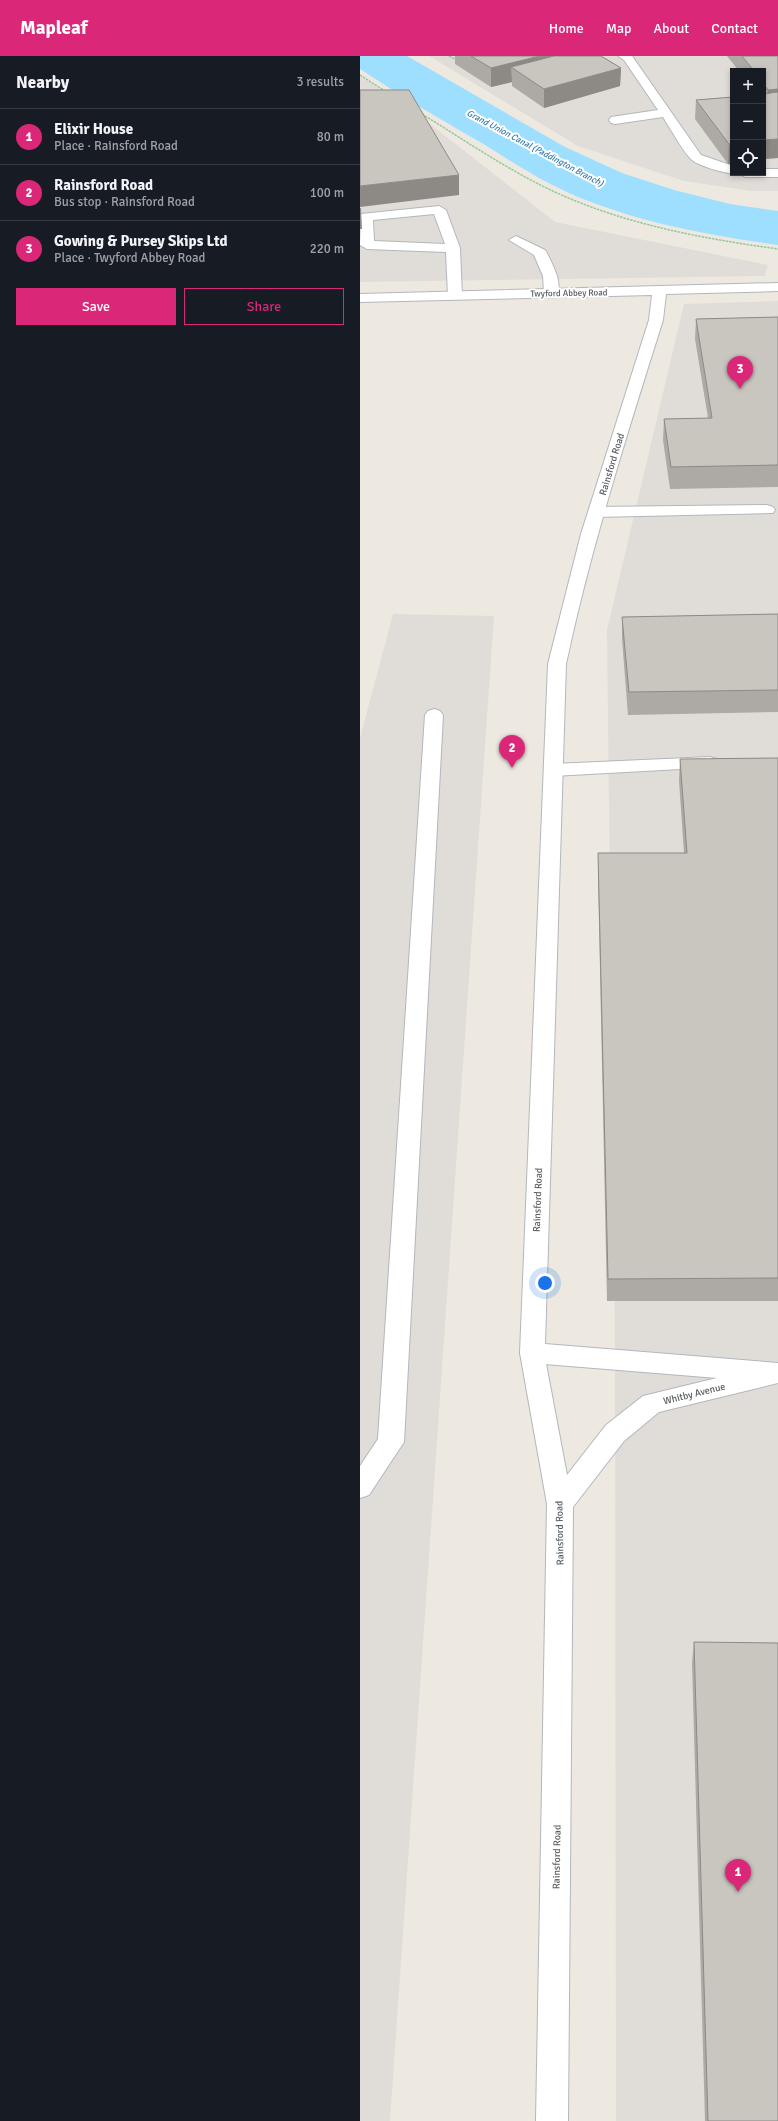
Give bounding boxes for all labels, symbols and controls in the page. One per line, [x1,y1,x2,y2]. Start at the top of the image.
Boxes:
text: Mapleaf [20,16,88,40]
text: Home [549,20,584,37]
text: Map [606,20,631,37]
text: About [653,20,689,37]
text: Contact [711,20,758,37]
map controls [730,68,766,176]
button: + [730,68,766,104]
text: Nearby [16,72,69,93]
text: 3 results [296,74,344,90]
button: − [730,104,766,140]
water label: Grand Union Canal (Paddington Branch) [465,108,606,190]
text: Elixir House [54,120,133,138]
text: 1 [25,129,33,145]
text: 80 m [317,129,344,145]
text: Place · Rainsford Road [54,138,178,154]
button: locate [730,140,766,176]
text: Rainsford Road [54,176,153,194]
text: 2 [25,185,33,201]
text: 100 m [310,185,344,201]
text: Bus stop · Rainsford Road [54,194,195,210]
text: Gowing & Pursey Skips Ltd [54,232,228,250]
text: 3 [25,241,33,257]
text: 220 m [310,241,344,257]
text: Place · Twyford Abbey Road [54,250,205,266]
street label: Twyford Abbey Road [530,287,608,300]
button: Save [16,288,176,325]
button: Share [184,288,344,325]
pin: 3 [727,356,753,389]
street label: Rainsford Road [597,432,627,497]
pin: 2 [499,735,525,768]
street label: Rainsford Road [531,1168,545,1232]
your location [535,1273,555,1293]
street label: Whitby Avenue [662,1380,727,1407]
street label: Rainsford Road [553,1501,567,1565]
street label: Rainsford Road [550,1825,564,1889]
pin: 1 [725,1859,751,1892]

